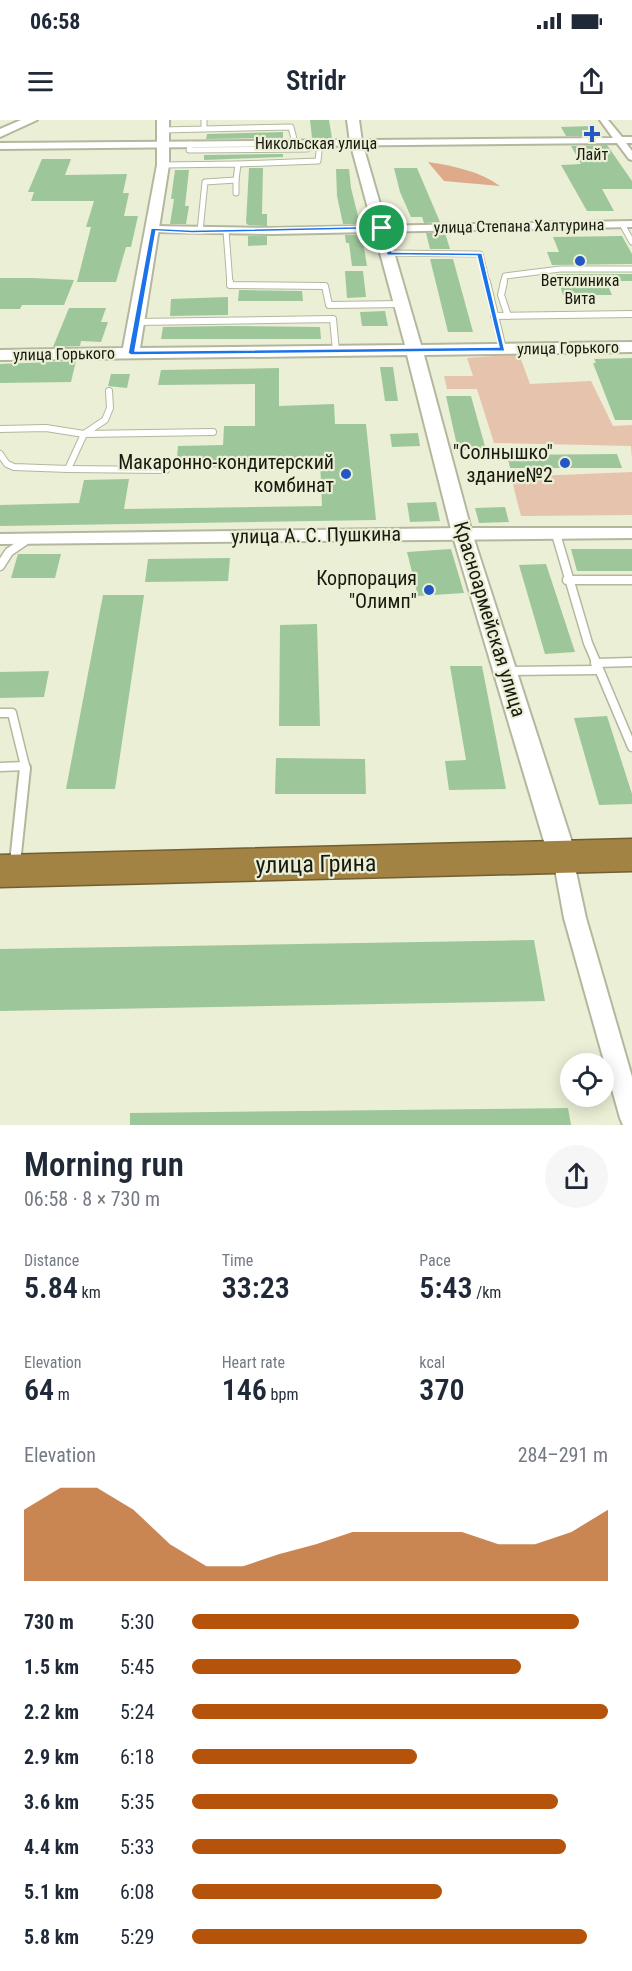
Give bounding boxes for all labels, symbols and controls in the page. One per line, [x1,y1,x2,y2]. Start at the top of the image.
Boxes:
text: 06:58 [30,9,81,34]
icon: menu [24,65,57,98]
text: Stridr [286,65,346,97]
icon: share [575,65,608,98]
marker: Лайт [583,125,601,143]
street label: Никольская улица [255,134,377,153]
place label: Лайт [576,145,608,164]
pin [356,202,407,253]
icon: arrive [365,211,398,244]
street label: улица Степана Халтурина [434,215,604,237]
marker: Ветклиника Вита [573,254,587,268]
place label: Ветклиника Вита [541,271,619,308]
street label: улица Горького [517,338,619,358]
street label: улица Горького [13,344,115,364]
place label: "Солнышко" здание№2 [453,440,553,487]
place label: Макаронно-кондитерский комбинат [118,450,334,497]
marker: "Солнышко" здание№2 [558,456,572,470]
marker: Макаронно-кондитерский комбинат [339,467,353,481]
street label: Красноармейская улица [449,518,531,720]
street label: улица А. С. Пушкина [231,522,401,548]
place label: Корпорация "Олимп" [316,566,417,613]
marker: Корпорация "Олимп" [422,583,436,597]
street label: улица Грина [255,849,377,879]
map controls [560,1053,614,1107]
button: locate [560,1053,614,1107]
text: Morning run [24,1145,184,1184]
button: share [545,1145,608,1208]
text: 06:58 · 8 × 730 m [24,1187,160,1211]
text: Distance [24,1251,79,1270]
text: Time [222,1251,253,1270]
text: Pace [419,1251,451,1270]
text: 5.84 [24,1270,78,1305]
text: 33:23 [222,1270,290,1305]
text: 5:43 [419,1270,473,1305]
text: km [78,1283,101,1302]
text: /km [473,1283,501,1302]
text: Elevation [24,1353,82,1372]
text: Heart rate [222,1353,285,1372]
text: kcal [419,1353,445,1372]
text: 64 [24,1372,54,1407]
text: 146 [222,1372,267,1407]
text: 370 [419,1372,465,1407]
text: m [54,1385,70,1404]
text: bpm [267,1385,298,1404]
text: Elevation [24,1443,96,1467]
text: 284–291 m [518,1443,608,1467]
text: 730 m [24,1610,74,1634]
text: 5:30 [120,1610,154,1634]
text: 1.5 km [24,1655,79,1679]
text: 5:45 [120,1655,154,1679]
text: 2.2 km [24,1700,79,1724]
text: 5:24 [120,1700,154,1724]
text: 2.9 km [24,1745,79,1769]
text: 6:18 [120,1745,154,1769]
text: 3.6 km [24,1790,79,1814]
text: 5:35 [120,1790,154,1814]
text: 4.4 km [24,1835,79,1859]
text: 5:33 [120,1835,154,1859]
text: 5.1 km [24,1880,79,1904]
text: 6:08 [120,1880,154,1904]
text: 5.8 km [24,1925,79,1949]
text: 5:29 [120,1925,154,1949]

